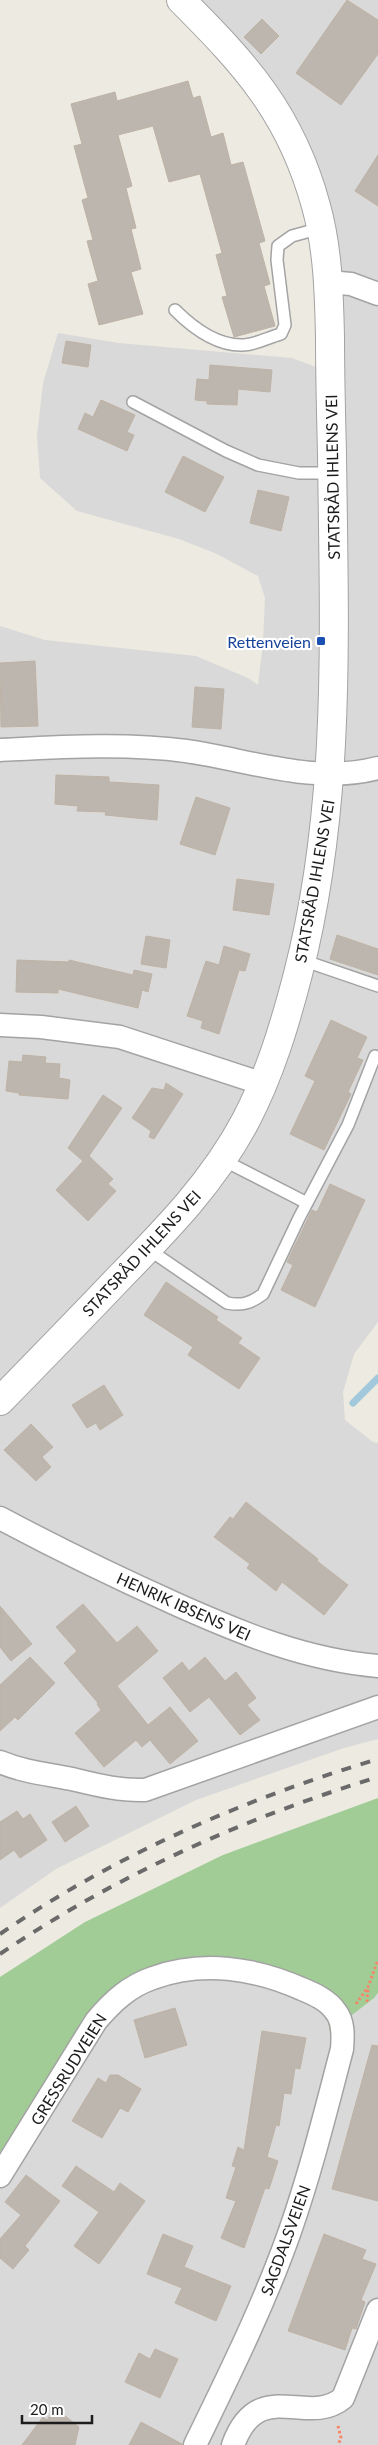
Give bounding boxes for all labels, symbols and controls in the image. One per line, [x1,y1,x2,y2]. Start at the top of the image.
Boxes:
street label: STATSRÅD IHLENS VEI [321,394,343,560]
place label: Rettenveien [227,632,311,651]
marker: Rettenveien [315,635,327,647]
street label: STATSRÅD IHLENS VEI [290,798,338,964]
street label: STATSRÅD IHLENS VEI [78,1186,204,1320]
street label: HENRIK IBSENS VEI [114,1568,254,1644]
street label: GRESSRUDVEIEN [26,2010,110,2128]
street label: SAGDALSVEIEN [256,2182,314,2298]
scale bar [22,2392,92,2424]
text: 20 m [30,2400,64,2418]

